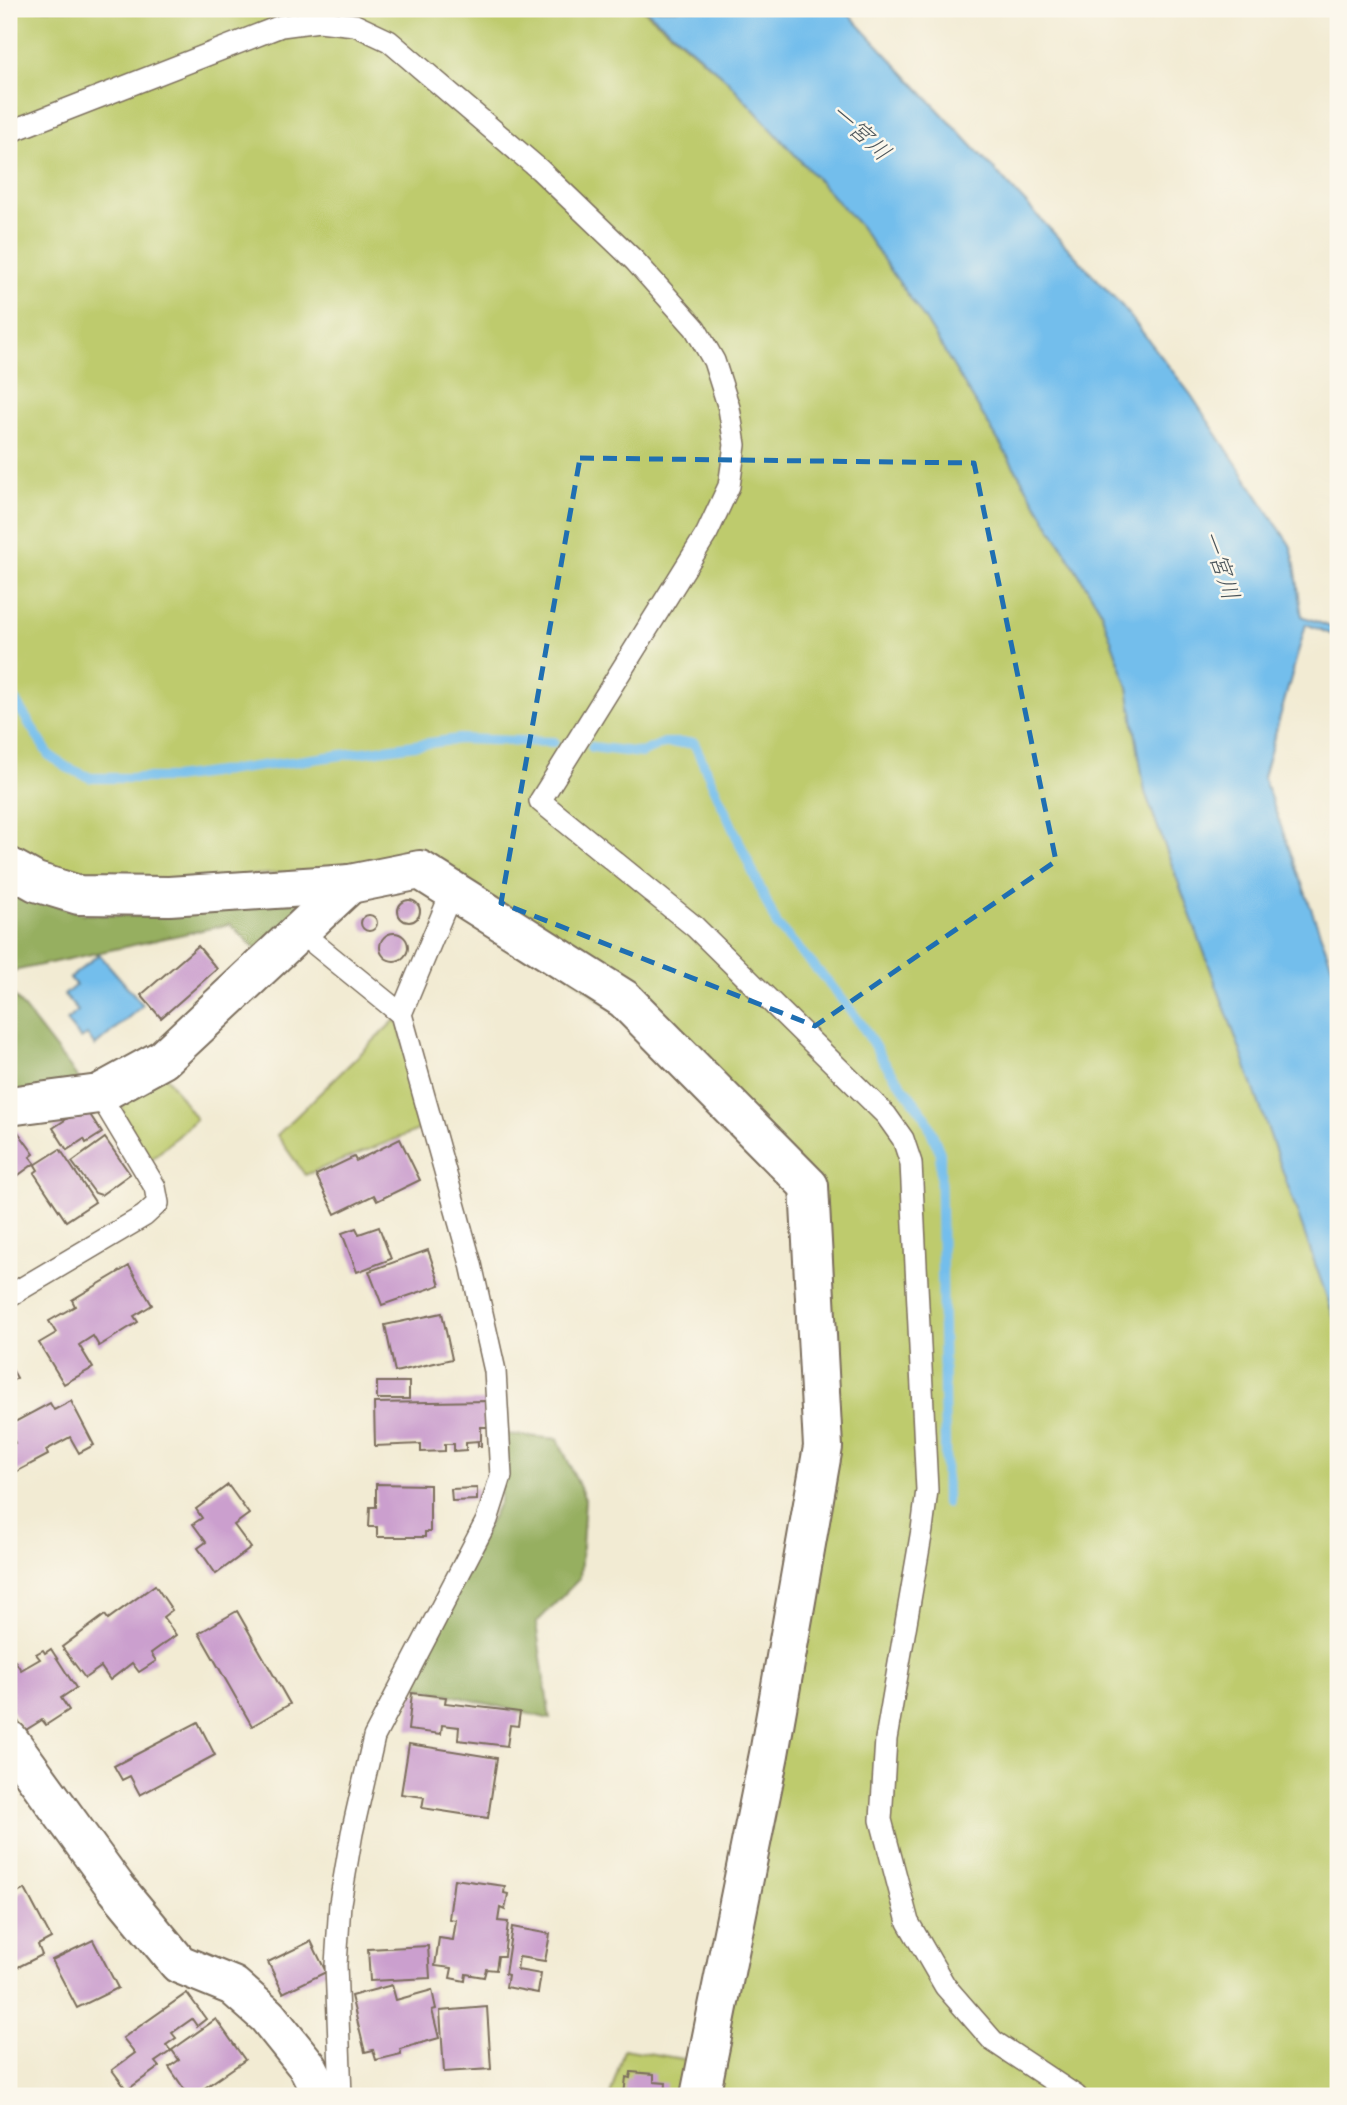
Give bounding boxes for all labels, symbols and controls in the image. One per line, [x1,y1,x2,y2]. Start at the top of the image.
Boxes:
water label: 一宮川 [820,94,900,172]
water label: 一宮川 [1190,525,1249,606]

